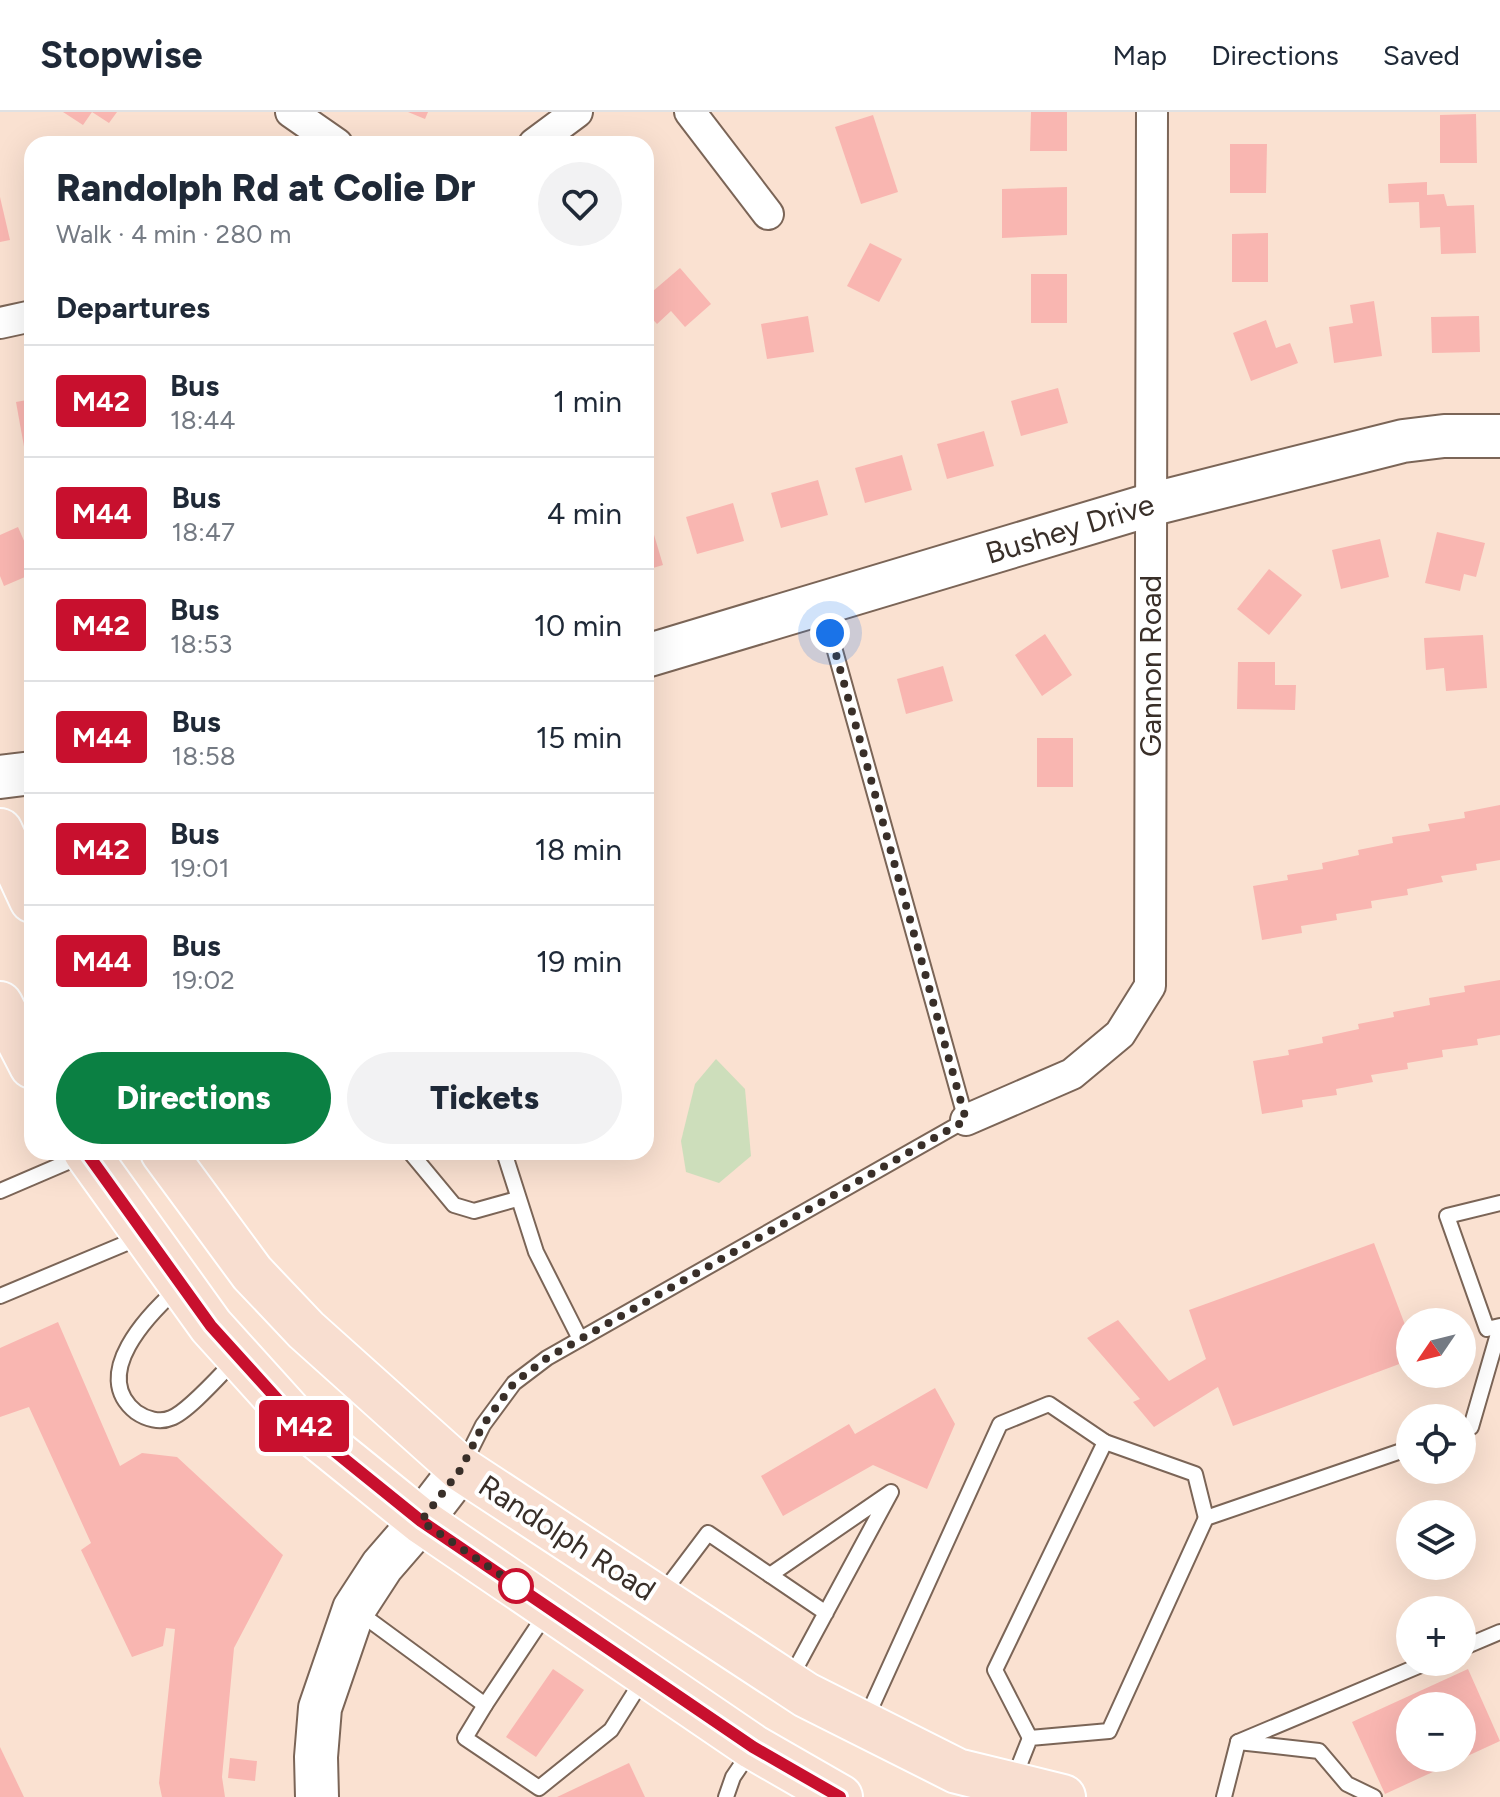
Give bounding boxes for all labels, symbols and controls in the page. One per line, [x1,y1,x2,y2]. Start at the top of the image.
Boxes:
text: Stopwise [40,32,203,78]
text: Map [1113,38,1167,72]
text: Directions [1211,38,1339,72]
text: Saved [1383,38,1460,72]
button: heart [538,162,622,246]
text: Randolph Rd at Colie Dr [56,165,475,211]
text: Walk · 4 min · 280 m [56,218,291,250]
text: Departures [56,289,210,326]
text: Bus [170,367,219,404]
text: 1 min [553,383,622,420]
text: M42 [72,384,130,418]
text: 18:44 [170,404,236,436]
text: Bus [171,479,221,516]
street label: Bushey Drive [981,485,1159,572]
text: 4 min [547,495,622,532]
text: M44 [72,496,131,530]
text: 18:47 [171,516,235,548]
street label: Gannon Road [1132,575,1169,757]
text: Bus [170,591,219,628]
text: 10 min [534,607,622,644]
text: M42 [72,608,130,642]
your location [810,613,850,653]
text: 18:53 [170,628,232,660]
text: Bus [171,703,221,740]
text: 15 min [536,719,622,756]
text: M44 [72,720,131,754]
text: 18:58 [171,740,236,772]
text: Bus [170,815,219,852]
text: 18 min [535,831,622,868]
text: M42 [72,832,130,866]
text: 19:01 [170,852,229,884]
text: Bus [171,927,221,964]
text: 19 min [536,943,622,980]
text: M44 [72,944,131,978]
text: 19:02 [171,964,235,996]
button: Directions [56,1052,331,1144]
button: Tickets [347,1052,622,1144]
north arrow [1396,1308,1476,1388]
map controls [1396,1308,1476,1772]
line badge: M42 [258,1400,350,1452]
button: locate [1396,1404,1476,1484]
text: M42 [275,1409,333,1443]
street label: Randolph Road [472,1467,663,1608]
button: layers [1396,1500,1476,1580]
unlabelled marker [499,1569,533,1603]
button: + [1396,1596,1476,1676]
button: − [1396,1692,1476,1772]

